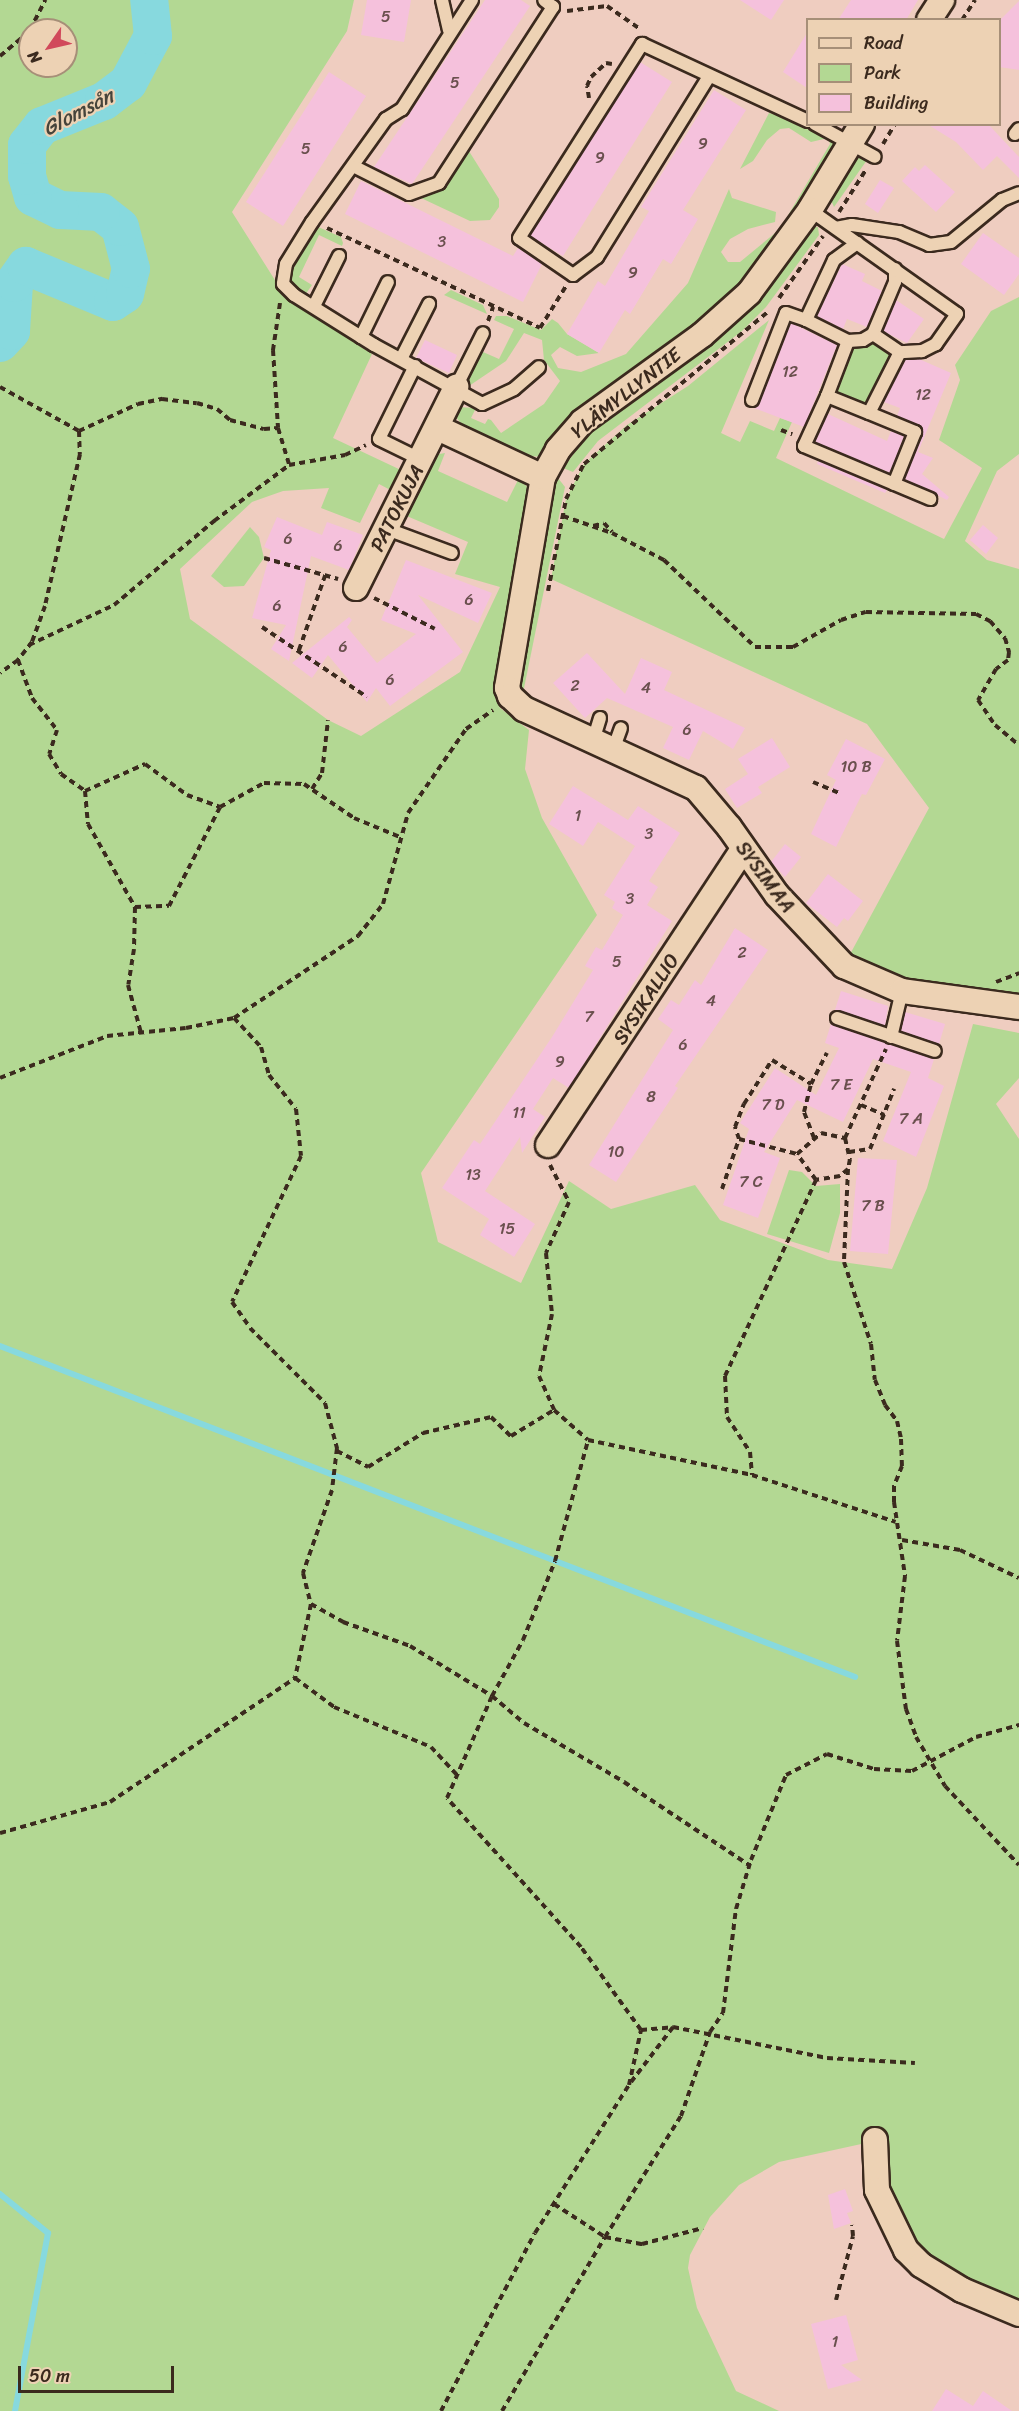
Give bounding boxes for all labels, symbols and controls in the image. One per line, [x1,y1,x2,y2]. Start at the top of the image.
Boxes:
house number: 5 [381,7,391,27]
north arrow [18,18,78,78]
legend [806,18,1001,126]
text: Road [864,27,903,59]
text: N [19,45,49,70]
text: Park [864,57,901,89]
house number: 5 [450,73,460,93]
water label: Glomsån [38,83,118,141]
text: Building [864,87,928,119]
house number: 9 [698,134,708,154]
house number: 5 [301,139,311,159]
house number: 9 [595,148,605,168]
house number: 3 [438,232,446,252]
house number: 9 [628,263,638,283]
street label: YLÄMYLLYNTIE [566,343,686,443]
house number: 12 [782,362,798,382]
house number: 12 [915,385,931,405]
street label: PATOKUJA [365,461,429,555]
house number: 6 [283,529,293,549]
house number: 6 [333,536,343,556]
house number: 6 [464,590,474,610]
house number: 6 [272,596,282,616]
house number: 6 [338,637,348,657]
house number: 6 [385,670,395,690]
house number: 2 [570,676,580,696]
house number: 4 [641,678,651,698]
house number: 6 [682,720,692,740]
house number: 10 B [840,757,872,777]
house number: 1 [575,806,581,826]
house number: 3 [645,824,653,844]
street label: SYSIMAA [730,837,800,917]
house number: 3 [626,889,634,909]
house number: 2 [737,943,747,963]
street label: SYSIKALLIO [608,949,684,1049]
house number: 5 [612,952,622,972]
house number: 4 [706,991,716,1011]
house number: 7 [584,1007,594,1027]
house number: 6 [678,1035,688,1055]
house number: 9 [555,1052,565,1072]
house number: 7 E [830,1075,852,1095]
house number: 8 [646,1087,656,1107]
house number: 7 D [762,1095,784,1115]
house number: 11 [512,1103,526,1123]
house number: 7 A [899,1109,923,1129]
house number: 10 [608,1142,624,1162]
house number: 13 [465,1165,481,1185]
house number: 7 C [739,1172,763,1192]
house number: 7 B [861,1196,885,1216]
house number: 15 [499,1219,515,1239]
house number: 1 [832,2332,838,2352]
scale bar [21,2354,177,2392]
text: 50 m [29,2360,70,2392]

